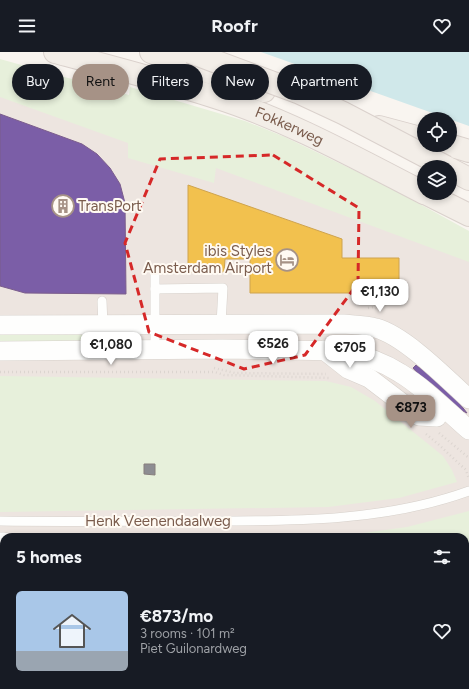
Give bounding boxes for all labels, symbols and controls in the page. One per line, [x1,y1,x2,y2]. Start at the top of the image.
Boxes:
icon: menu [16,15,38,37]
text: Roofr [211,15,258,37]
icon: heart [431,15,453,37]
chip: Buy [12,64,64,100]
chip: Rent [72,64,129,100]
chip: Filters [137,64,203,100]
chip: New [211,64,269,100]
chip: Apartment [277,64,372,100]
street label: Fokkerweg [252,103,326,149]
map controls [417,112,457,200]
button: locate [417,112,457,152]
button: layers [417,160,457,200]
building icon: TransPort [50,193,76,219]
place label: TransPort [78,197,142,215]
place label: ibis Styles Amsterdam Airport [143,242,272,277]
hotel icon: ibis Styles Amsterdam Airport [274,247,300,273]
pin: €1,130 [347,279,413,313]
text: €1,130 [360,284,400,299]
pin: €526 [249,331,297,365]
pin: €1,080 [78,332,144,366]
pin: €705 [326,335,374,369]
text: €526 [257,336,289,351]
text: €1,080 [90,337,132,352]
text: €705 [334,340,366,355]
pin: €873 [387,395,435,429]
text: €873 [395,400,427,415]
street label: Henk Veenendaalweg [85,512,231,530]
icon: filters [431,546,453,568]
text: 5 homes [16,547,82,567]
text: €873/mo [140,606,213,626]
icon: home [48,607,96,655]
icon: heart [431,620,453,642]
text: 3 rooms · 101 m² [140,626,235,641]
text: Piet Guilonardweg [140,641,247,656]

